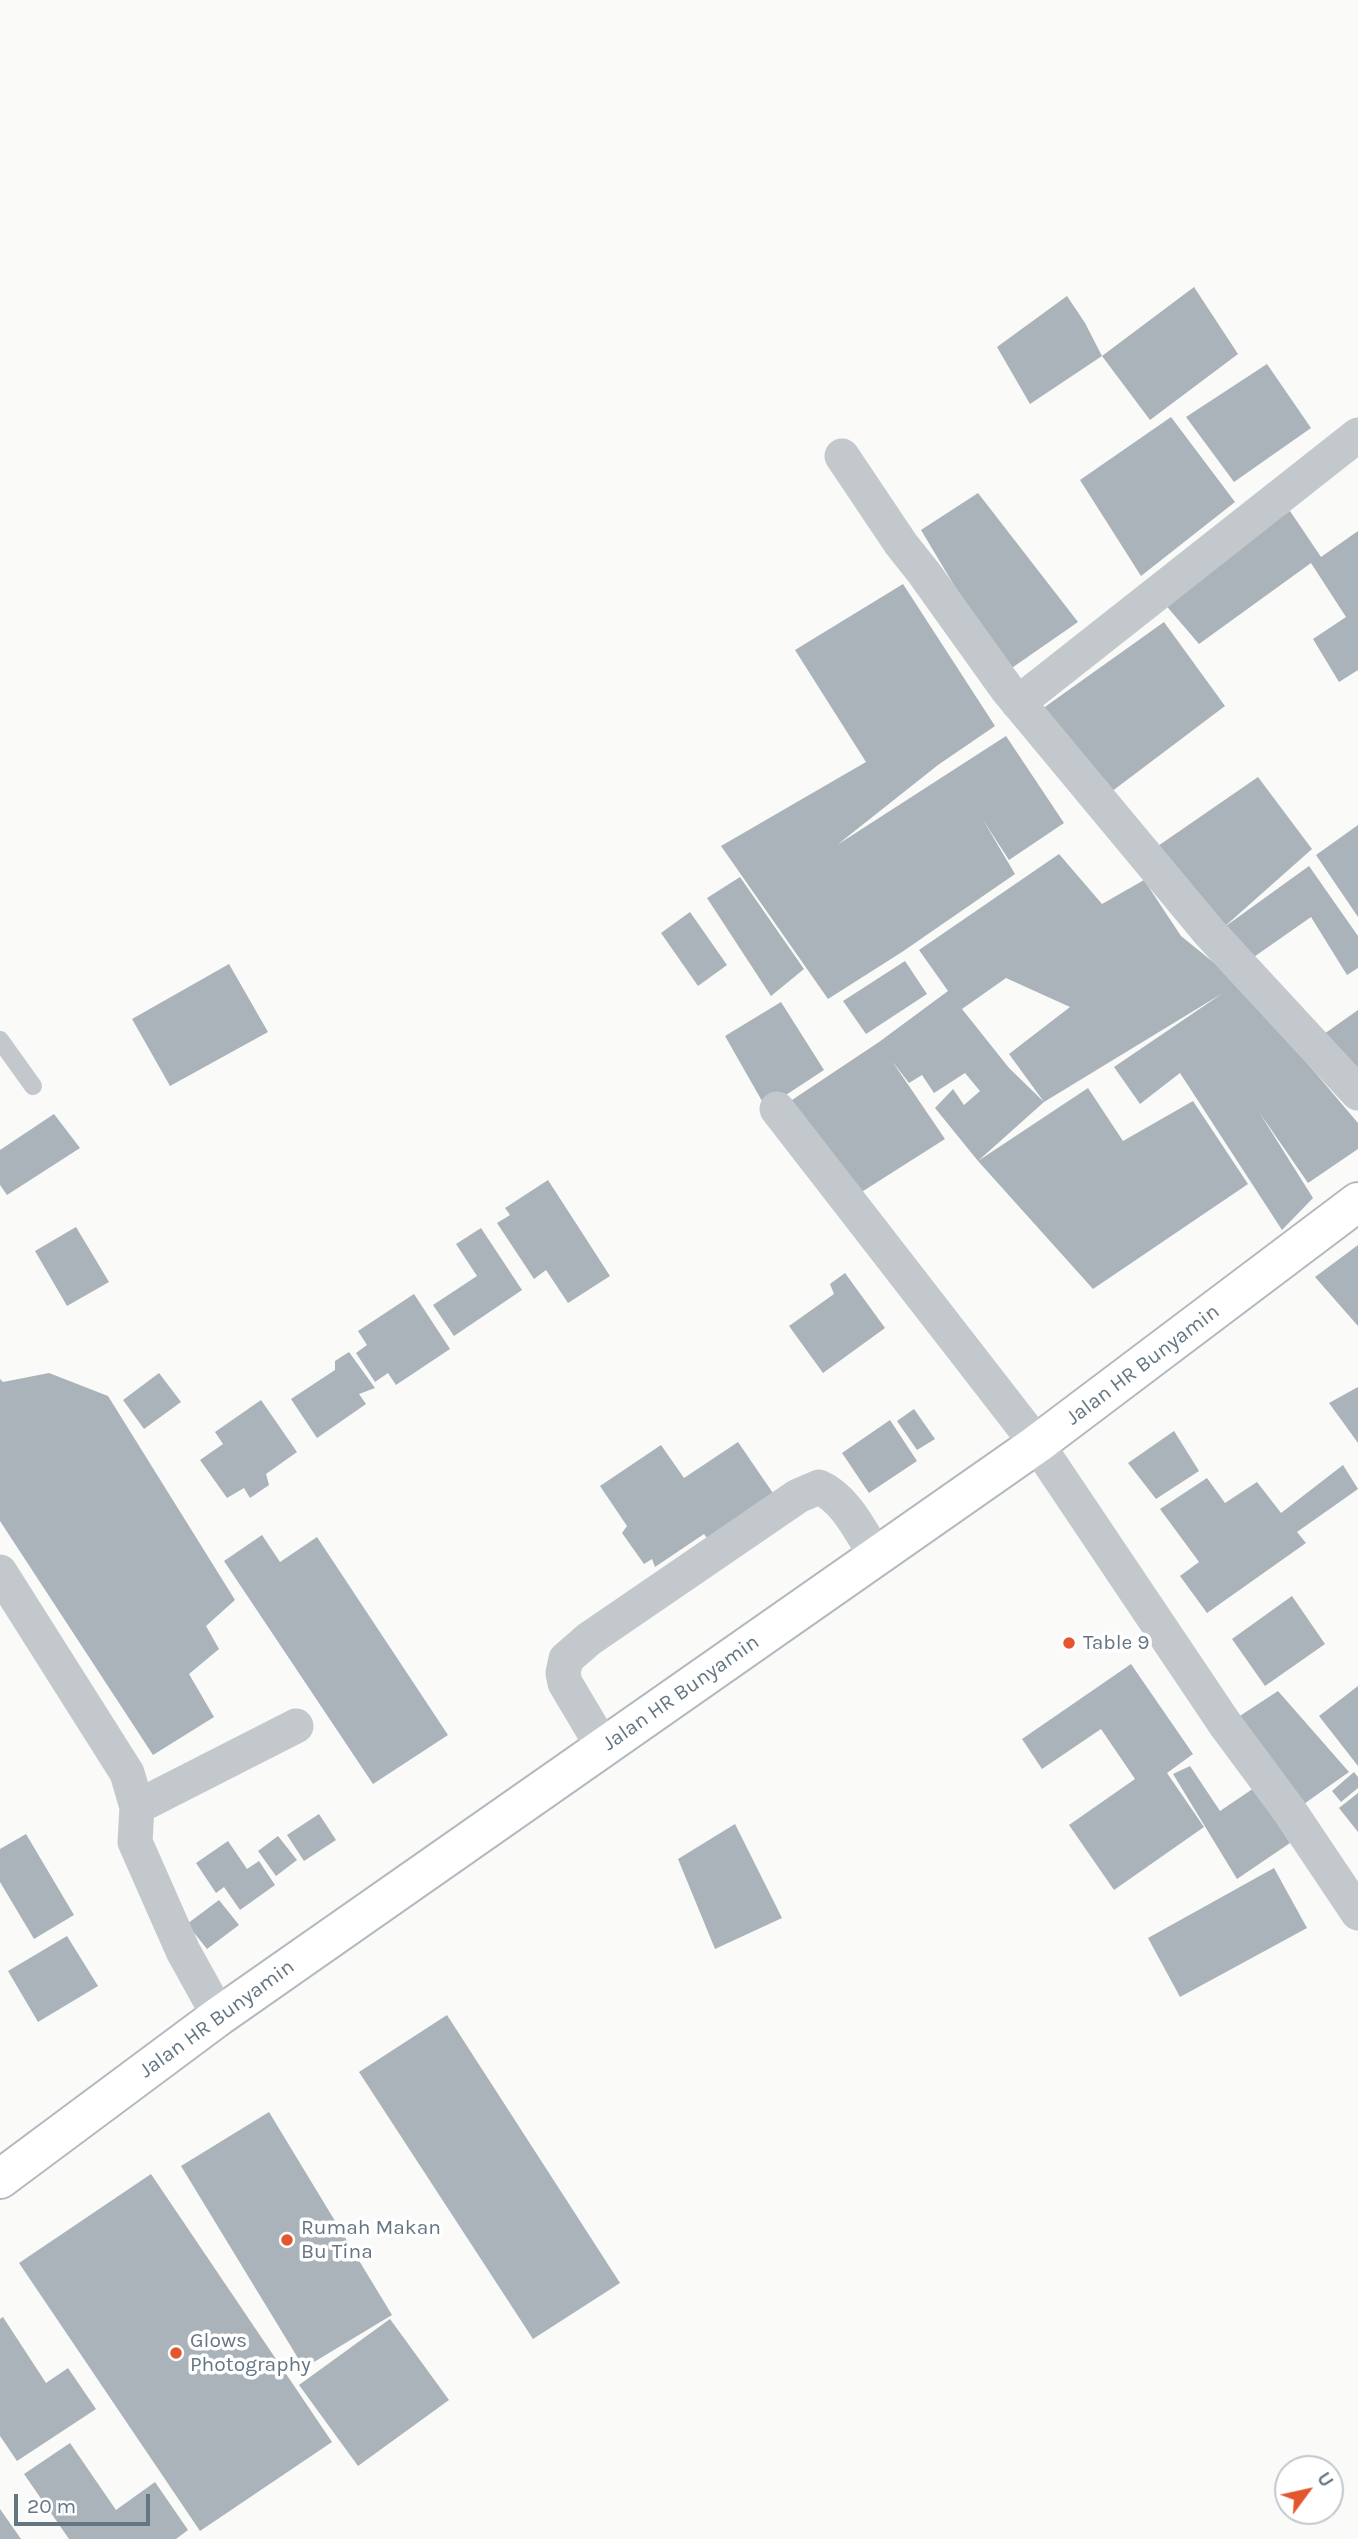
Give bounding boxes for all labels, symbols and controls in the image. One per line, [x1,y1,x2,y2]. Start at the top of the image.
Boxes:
street label: Jalan HR Bunyamin [1061,1299,1225,1431]
street label: Jalan HR Bunyamin [598,1630,764,1756]
place label: Table 9 [1083,1630,1150,1656]
marker: Table 9 [1061,1635,1077,1651]
street label: Jalan HR Bunyamin [135,1954,299,2084]
place label: Rumah Makan Bu Tina [301,2215,441,2265]
marker: Rumah Makan Bu Tina [279,2232,295,2248]
place label: Glows Photography [190,2328,311,2378]
marker: Glows Photography [168,2345,184,2361]
north arrow [1274,2455,1344,2525]
text: U [1312,2468,1338,2491]
scale bar [18,2480,154,2524]
text: 20 m [27,2494,76,2518]

